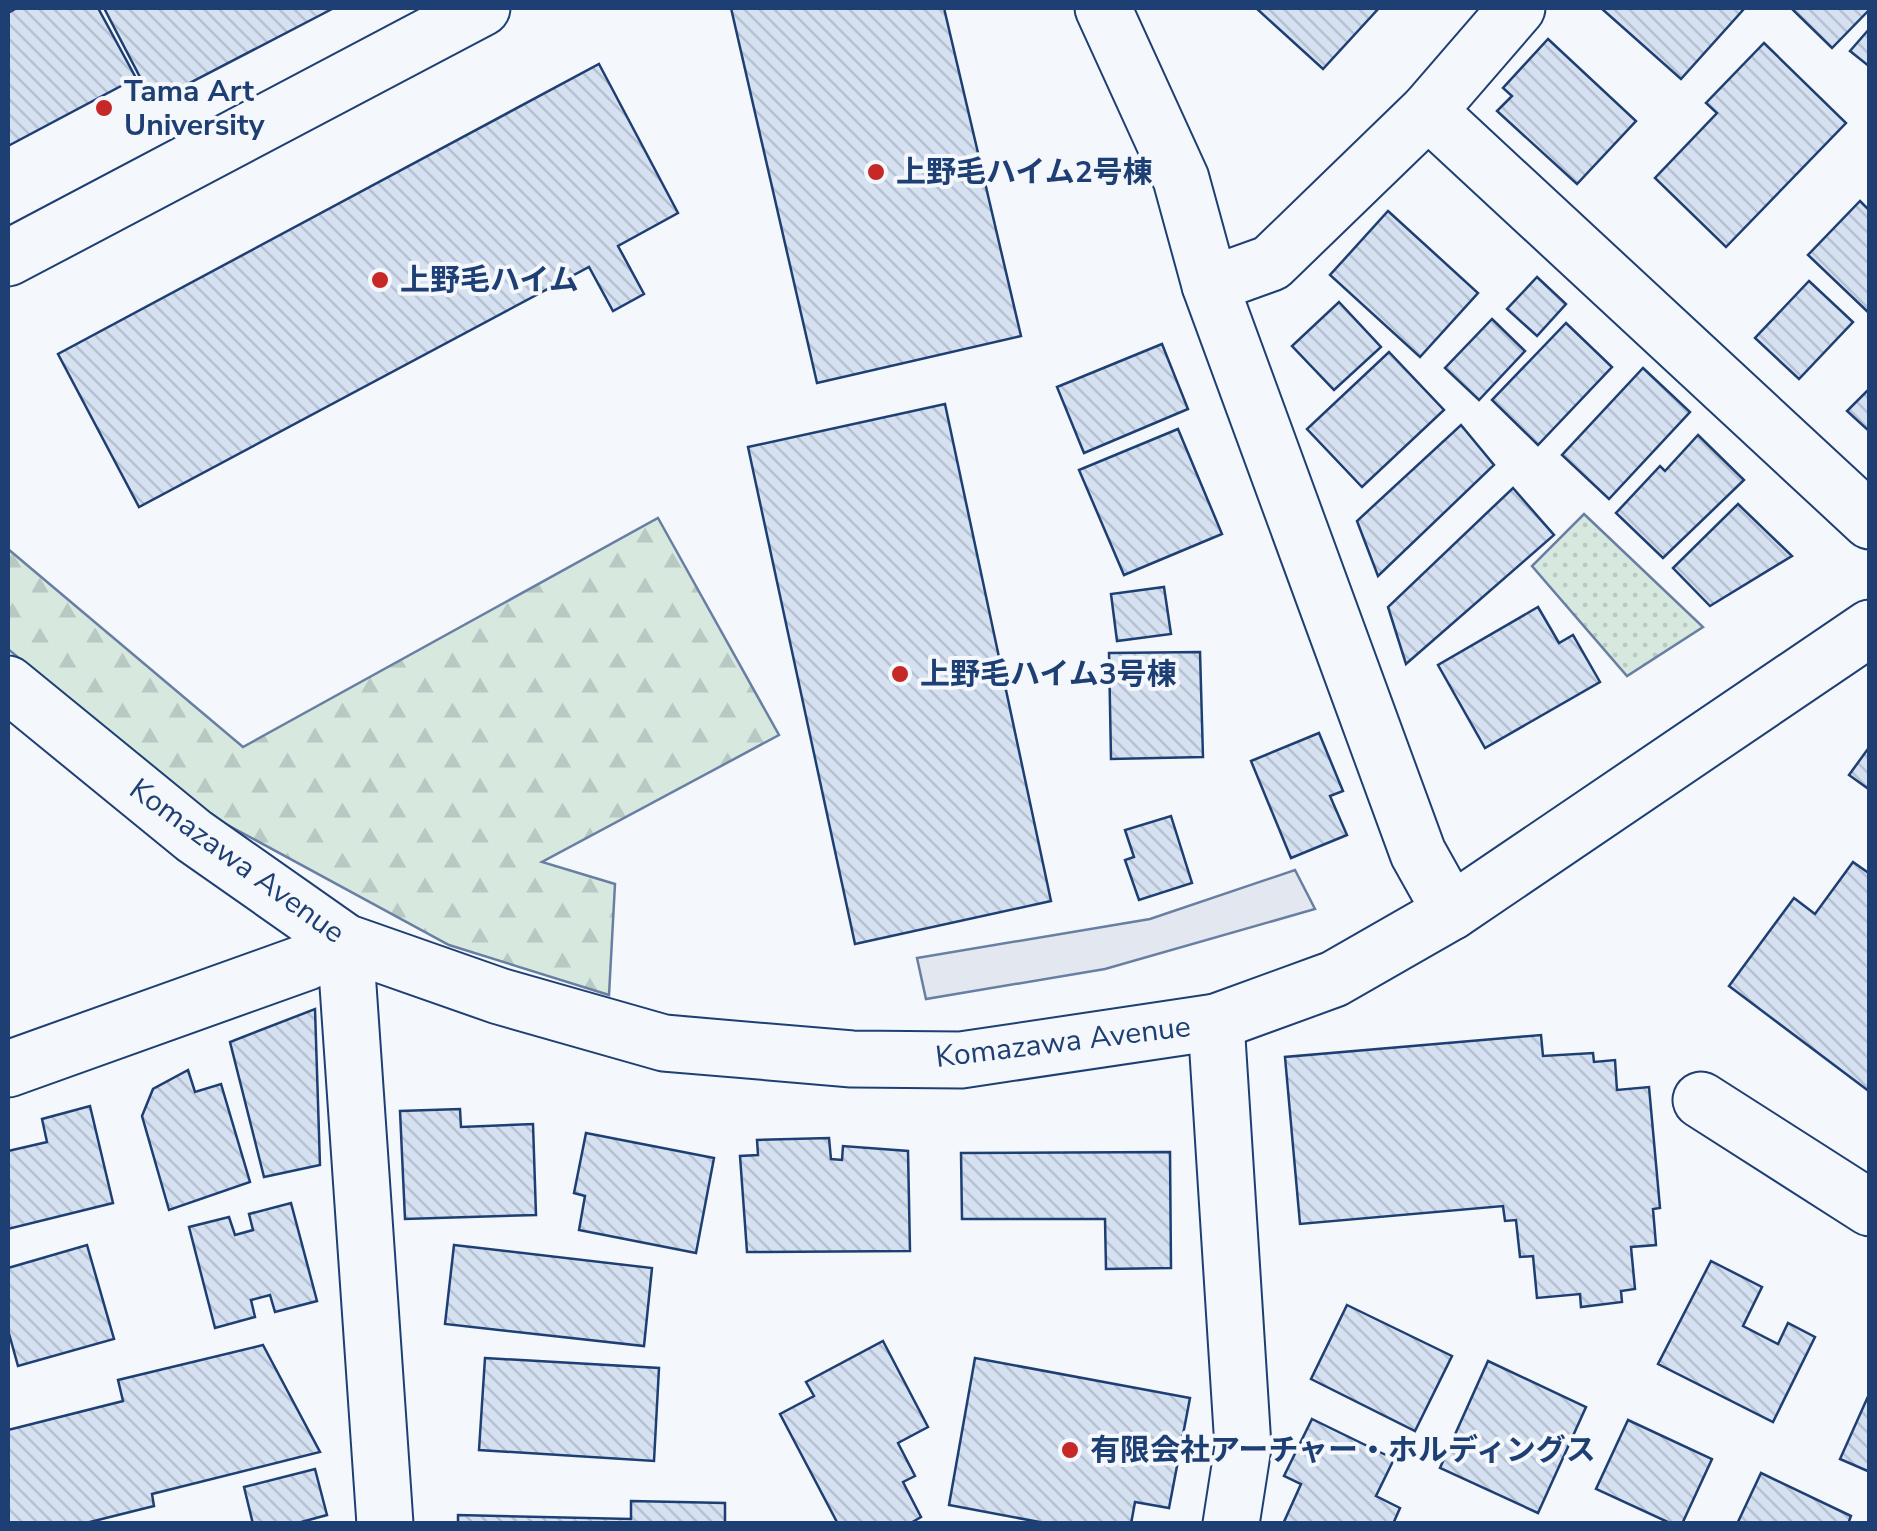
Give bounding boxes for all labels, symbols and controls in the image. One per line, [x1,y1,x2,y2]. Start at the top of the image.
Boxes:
place label: Tama Art University [124,71,265,146]
marker: Tama Art University [93,97,115,119]
place label: 上野毛ハイム2号棟 [896,152,1153,193]
marker: 上野毛ハイム2号棟 [865,161,887,183]
place label: 上野毛ハイム [400,260,579,301]
marker: 上野毛ハイム [369,269,391,291]
place label: 上野毛ハイム3号棟 [920,654,1177,695]
marker: 上野毛ハイム3号棟 [889,663,911,685]
street label: Komazawa Avenue [121,769,353,953]
street label: Komazawa Avenue [933,1006,1193,1078]
place label: 有限会社アーチャー・ホルディングス [1090,1430,1596,1471]
marker: 有限会社アーチャー・ホルディングス [1059,1439,1081,1461]

